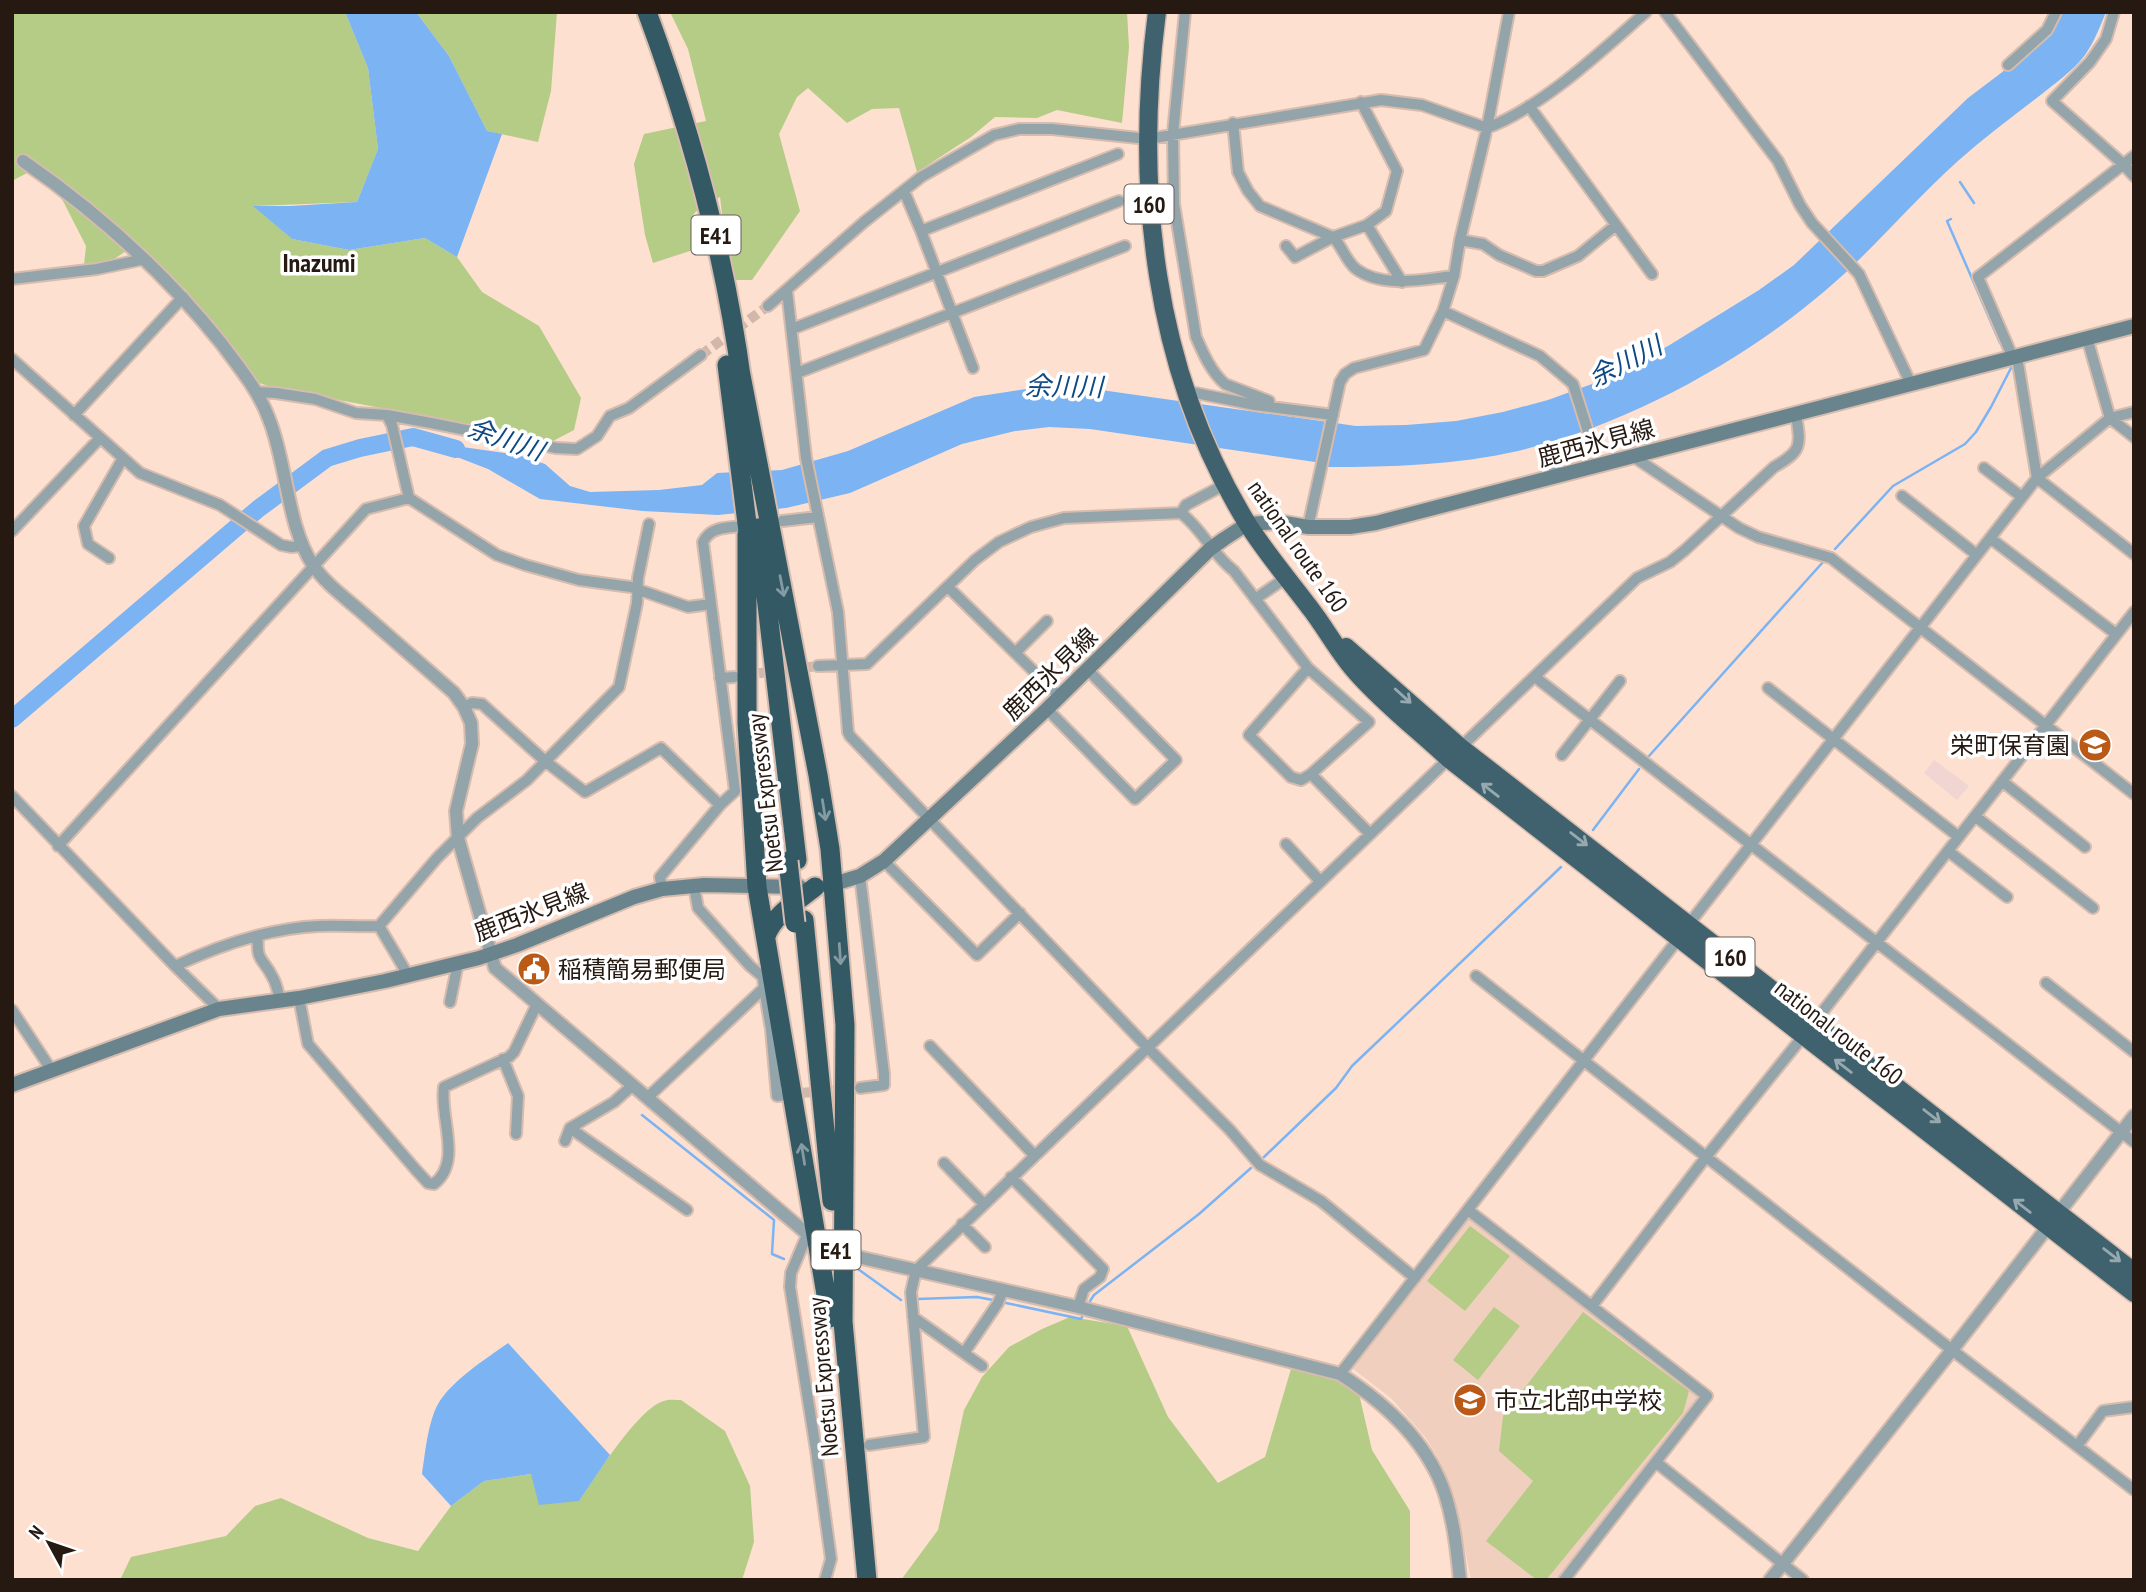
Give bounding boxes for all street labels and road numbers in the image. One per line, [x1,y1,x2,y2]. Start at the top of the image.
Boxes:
road number: 160 [1124,184,1174,224]
road number: E41 [692,216,740,254]
street label: 鹿西氷見線 [1534,412,1658,474]
street label: national route 160 [1241,474,1355,618]
street label: 鹿西氷見線 [996,621,1104,727]
street label: Noetsu Expressway [740,712,790,874]
street label: 鹿西氷見線 [469,876,593,948]
road number: 160 [1706,938,1754,976]
street label: national route 160 [1769,972,1909,1092]
road number: E41 [812,1231,860,1270]
street label: Noetsu Expressway [801,1296,845,1458]

